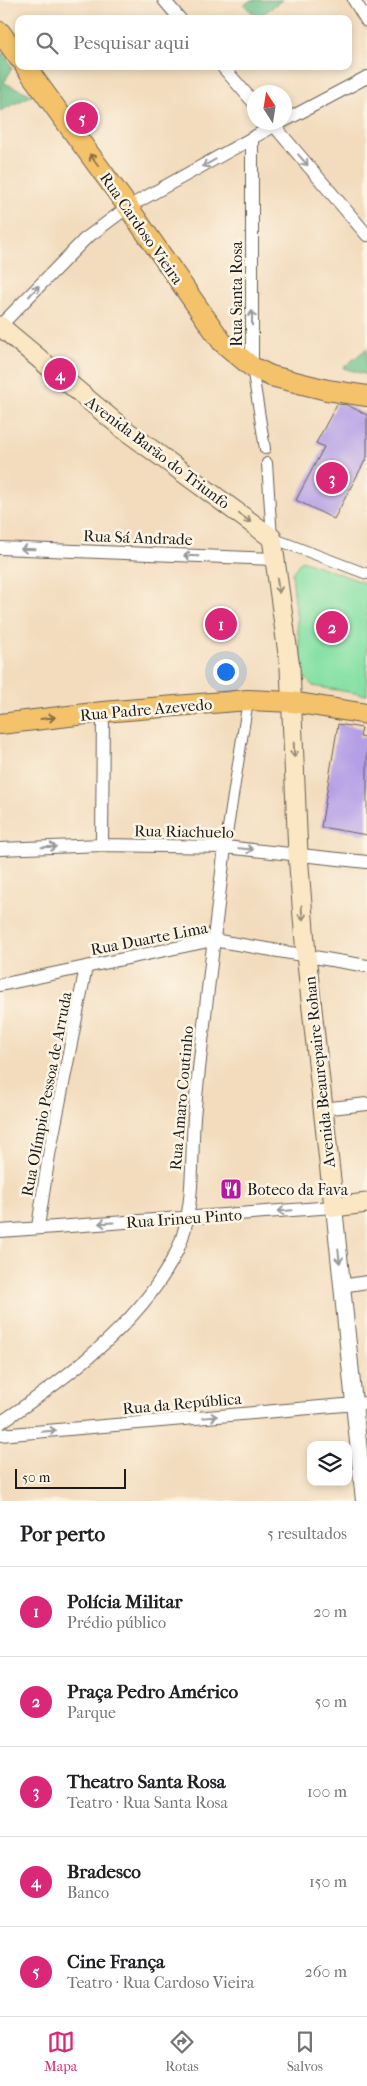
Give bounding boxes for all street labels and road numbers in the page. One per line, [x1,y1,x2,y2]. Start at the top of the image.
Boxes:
street label: Rua Cardoso Vieira [96,169,188,288]
street label: Rua Santa Rosa [227,241,246,347]
street label: Avenida Barão do Triunfo [81,391,233,513]
street label: Rua Sá Andrade [83,526,193,549]
street label: Rua Padre Azevedo [79,694,213,725]
street label: Rua Riachuelo [134,821,234,842]
street label: Rua Duarte Lima [89,918,210,959]
street label: Avenida Beaurepaire Rohan [300,975,339,1170]
street label: Rua Olímpio Pessoa de Arruda [17,989,76,1198]
street label: Rua Amaro Coutinho [166,1025,197,1171]
street label: Rua Irineu Pinto [126,1205,243,1232]
street label: Rua da República [122,1389,243,1418]

